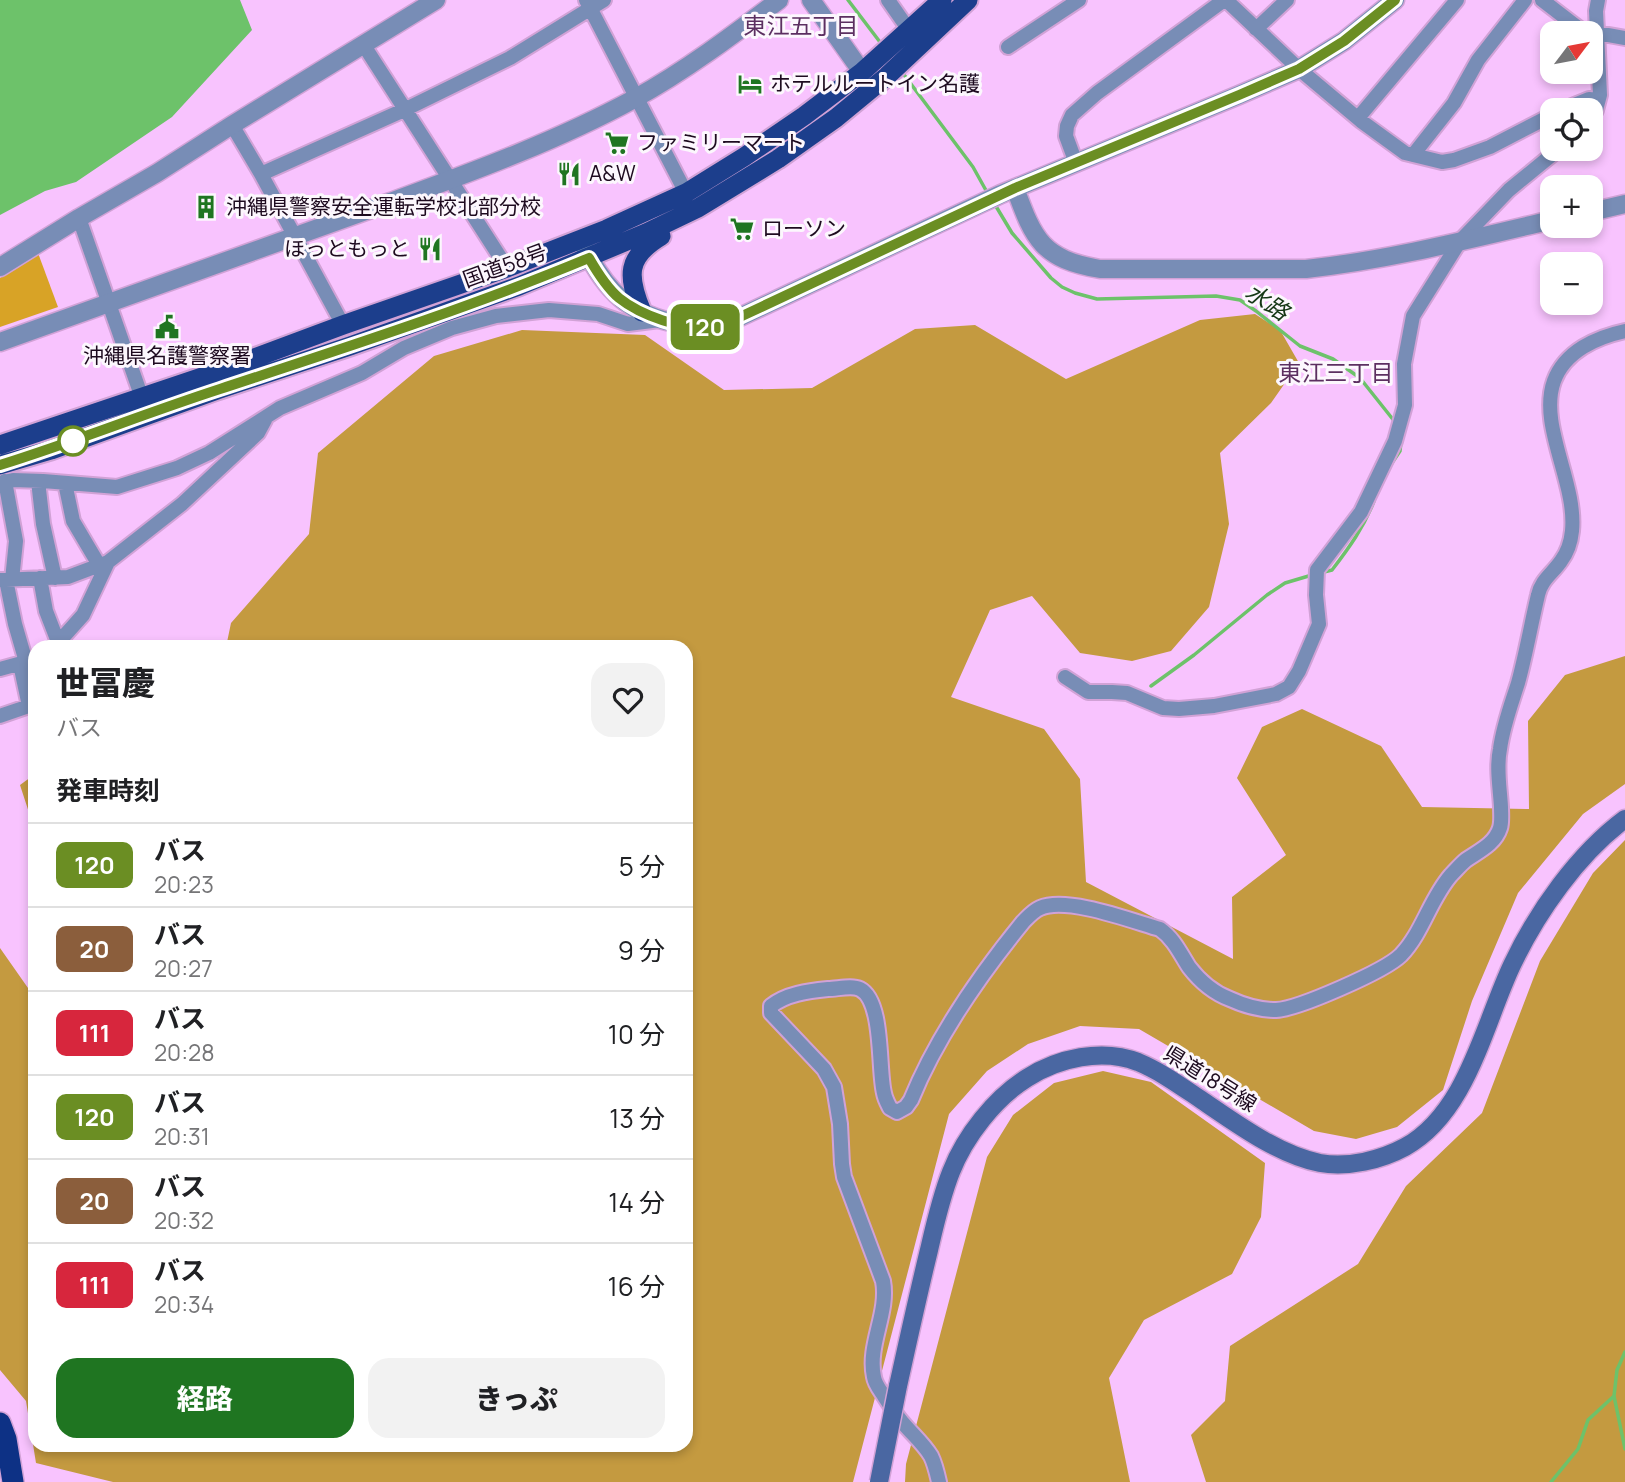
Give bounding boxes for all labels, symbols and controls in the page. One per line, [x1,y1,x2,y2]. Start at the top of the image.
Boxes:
district label: 東江五丁目 [744,9,859,41]
north arrow [1540,21,1603,84]
map controls [1540,21,1603,315]
place label: ホテルルートイン名護 [770,69,980,97]
hotel icon: ホテルルートイン名護 [736,70,764,98]
button: locate [1540,98,1603,161]
place label: ファミリーマート [637,128,805,156]
supermarket icon: ファミリーマート [603,129,631,157]
place label: A&W [589,159,636,187]
restaurant icon: A&W [555,160,583,188]
button: + [1540,175,1603,238]
place label: 沖縄県警察安全運転学校北部分校 [226,192,541,220]
building icon: 沖縄県警察安全運転学校北部分校 [192,193,220,221]
place label: ローソン [762,214,846,242]
supermarket icon: ローソン [728,215,756,243]
place label: ほっともっと [284,234,410,262]
restaurant icon: ほっともっと [416,235,444,263]
street label: 国道58号 [459,237,550,293]
button: − [1540,252,1603,315]
water label: 水路 [1240,275,1297,328]
line badge: 120 [665,304,745,350]
text: 120 [685,310,725,343]
public building icon: 沖縄県名護警察署 [153,313,181,341]
place label: 沖縄県名護警察署 [83,341,251,369]
district label: 東江三丁目 [1279,356,1394,388]
unlabelled marker [58,426,88,456]
text: 世冨慶 [56,660,155,705]
button: heart [591,663,665,737]
text: バス [56,711,102,743]
text: 発車時刻 [56,772,160,808]
text: バス [154,832,206,868]
text: 120 [74,848,115,881]
text: 5 分 [619,848,665,884]
text: 20:23 [154,868,214,900]
text: バス [154,916,206,952]
text: 20 [79,932,110,965]
text: 9 分 [618,932,665,968]
text: 20:27 [154,952,213,984]
text: バス [154,1000,206,1036]
text: 111 [79,1016,110,1049]
text: 10 分 [608,1016,665,1052]
text: 20:28 [154,1036,214,1068]
street label: 県道18号線 [1159,1039,1262,1118]
text: バス [154,1084,206,1120]
text: 120 [74,1100,115,1133]
text: 13 分 [609,1100,665,1136]
text: 20:31 [154,1120,210,1152]
text: バス [154,1168,206,1204]
text: 20 [79,1184,110,1217]
text: 14 分 [608,1184,665,1220]
text: 20:32 [154,1204,214,1236]
text: バス [154,1252,206,1288]
text: 111 [79,1268,110,1301]
text: 16 分 [608,1268,665,1304]
text: 20:34 [154,1288,214,1320]
button: 経路 [56,1358,354,1438]
button: きっぷ [368,1358,665,1438]

